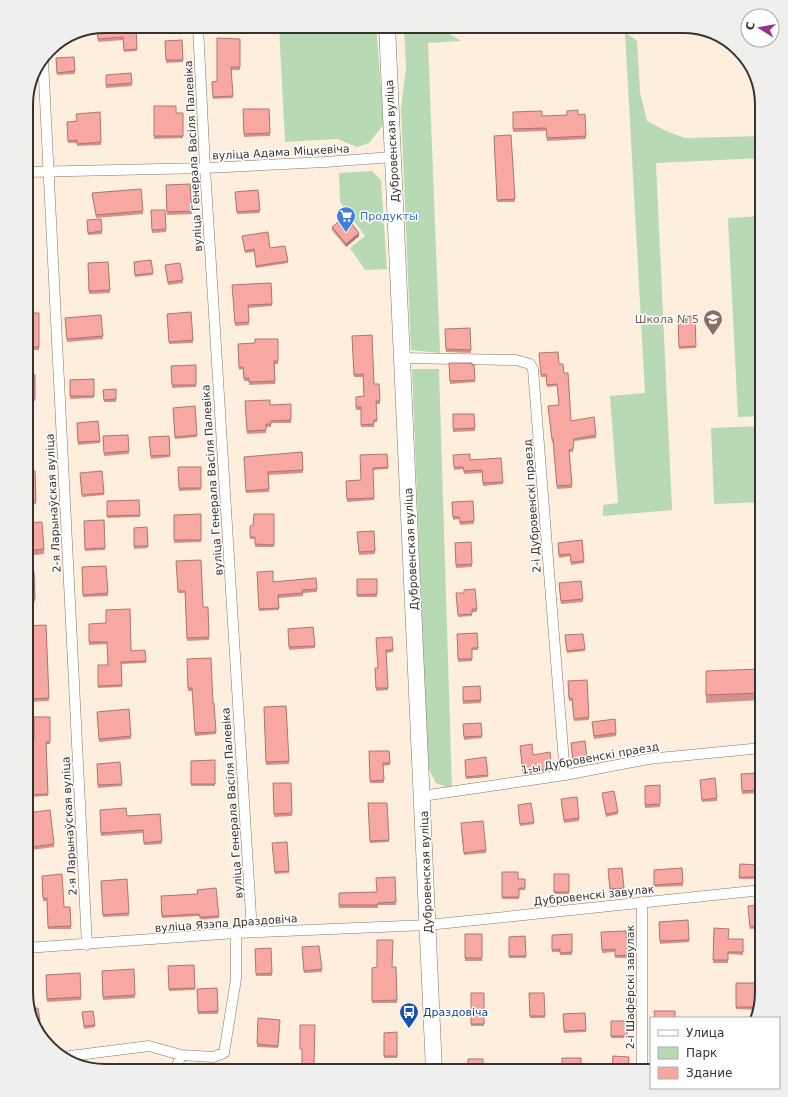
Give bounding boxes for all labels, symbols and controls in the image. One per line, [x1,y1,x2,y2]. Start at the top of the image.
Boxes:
north arrow [740,8,780,48]
text: С [744,21,758,31]
street label: вуліца Генерала Васіля Палевіка [182,60,205,252]
street label: Дубровенская вуліца [383,79,402,203]
street label: вуліца Адама Міцкевіча [212,142,350,163]
supermarket icon: Продукты [335,205,357,233]
place label: Продукты [360,210,418,223]
school or university icon: Школа № 5 [702,308,724,336]
place label: Школа № 5 [635,313,699,326]
street label: вуліца Генерала Васіля Палевіка [199,384,226,576]
street label: 2-я Ларынаўская вуліца [43,433,64,573]
street label: 2-і Дубровенскі праезд [521,438,544,573]
street label: Дубровенская вуліца [402,487,421,611]
street label: вуліца Генерала Васіля Палевіка [219,707,246,899]
street label: 1-ы Дубровенскі праезд [520,740,660,777]
street label: 2-я Ларынаўская вуліца [59,756,80,896]
street label: Дубровенская вуліца [418,810,435,934]
street label: Дубровенскі завулак [533,883,655,908]
street label: вуліца Язэпа Драздовіча [154,912,298,935]
street label: 2-і Шафёрскі завулак [624,924,637,1049]
bus stop icon: Драздовіча [398,1001,420,1029]
place label: Драздовіча [423,1006,488,1019]
legend [650,1017,780,1089]
text: Улица [686,1026,724,1040]
text: Парк [686,1046,717,1060]
text: Здание [686,1066,732,1080]

